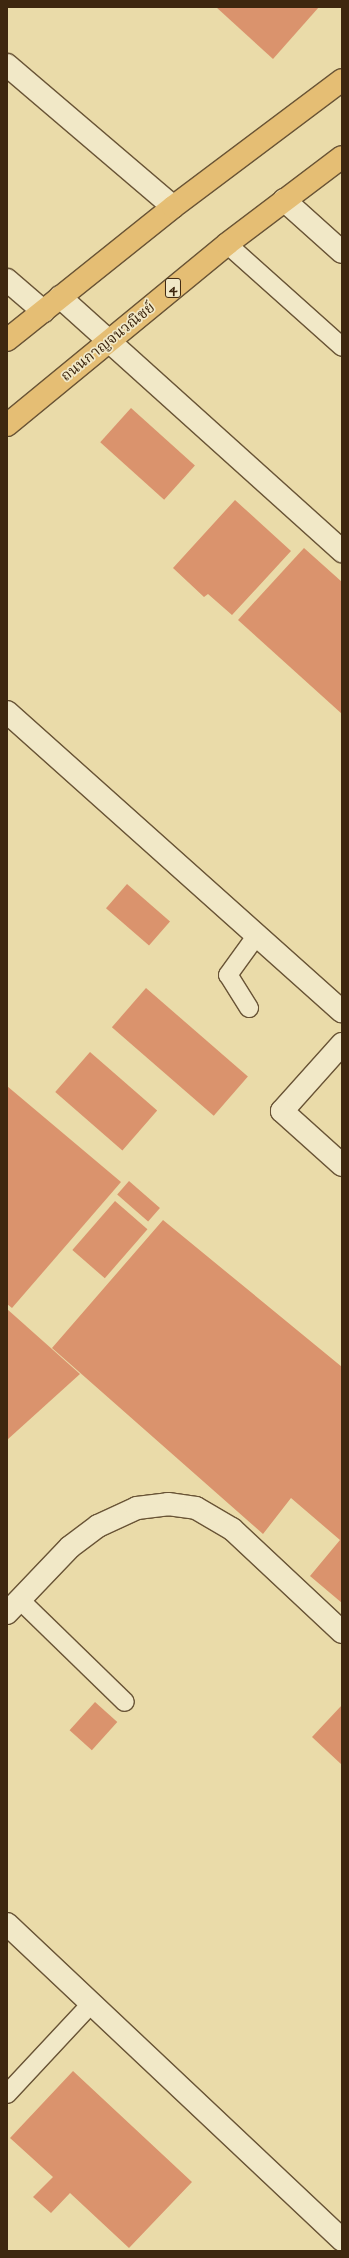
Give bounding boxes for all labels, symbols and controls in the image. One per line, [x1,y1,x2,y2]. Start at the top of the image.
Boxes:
road number: 4 [164,276,182,300]
street label: ถนนกาญจนวณิชย์ [57,299,159,385]

